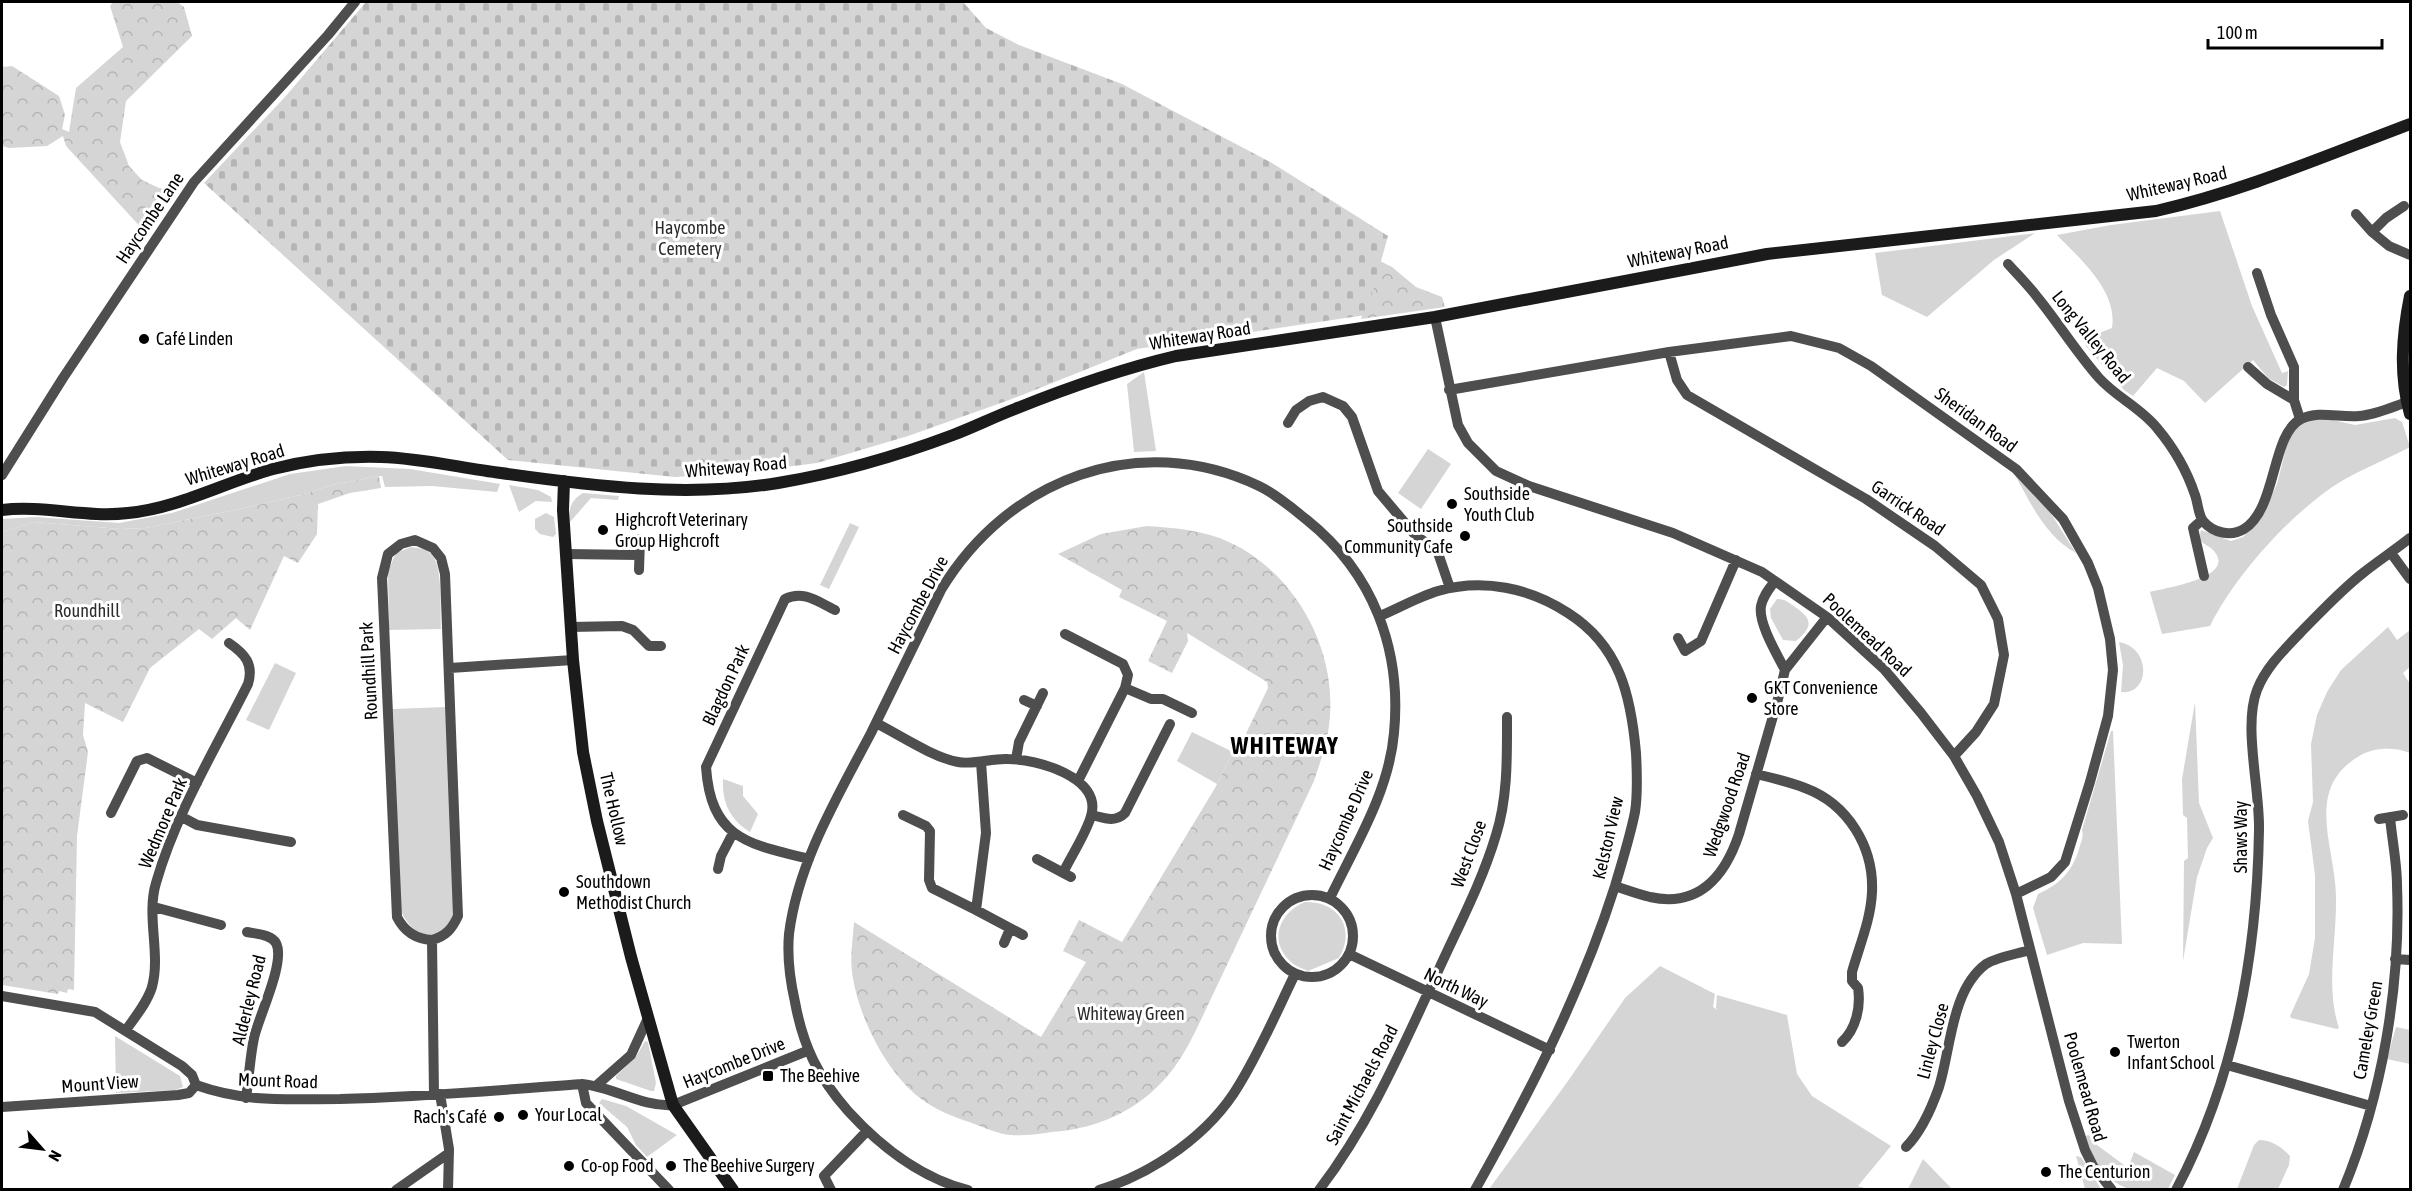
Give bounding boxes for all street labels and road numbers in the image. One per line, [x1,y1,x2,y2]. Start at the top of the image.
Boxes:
street label: Whiteway Road [2125,162,2229,205]
street label: Haycombe Lane [111,168,188,267]
street label: Whiteway Road [1626,231,1730,272]
street label: Long Valley Road [2048,286,2135,387]
street label: Whiteway Road [1148,317,1252,354]
street label: Sheridan Road [1931,383,2021,456]
street label: Whiteway Road [183,440,287,489]
street label: Whiteway Road [684,452,788,481]
street label: Garrick Road [1868,475,1949,540]
street label: Haycombe Drive [883,552,952,657]
street label: Poolemead Road [1819,588,1916,681]
street label: Roundhill Park [355,621,382,721]
street label: Blagdon Park [698,641,754,729]
street label: Wedgwood Road [1699,750,1754,860]
street label: Haycombe Drive [1314,766,1377,874]
street label: The Hollow [596,770,633,848]
street label: Wedmore Park [134,774,191,871]
street label: Kelston View [1588,794,1627,881]
street label: Shaws Way [2230,801,2251,873]
street label: West Close [1447,817,1490,890]
street label: Alderley Road [227,953,270,1047]
street label: North Way [1421,963,1492,1012]
street label: Cameley Green [2348,979,2387,1081]
street label: Linley Close [1912,1000,1953,1081]
street label: Saint Michaels Road [1321,1021,1402,1148]
street label: Poolemead Road [2060,1030,2111,1144]
street label: Haycombe Drive [680,1033,788,1093]
street label: Mount Road [238,1069,318,1092]
street label: Mount View [61,1070,139,1097]

